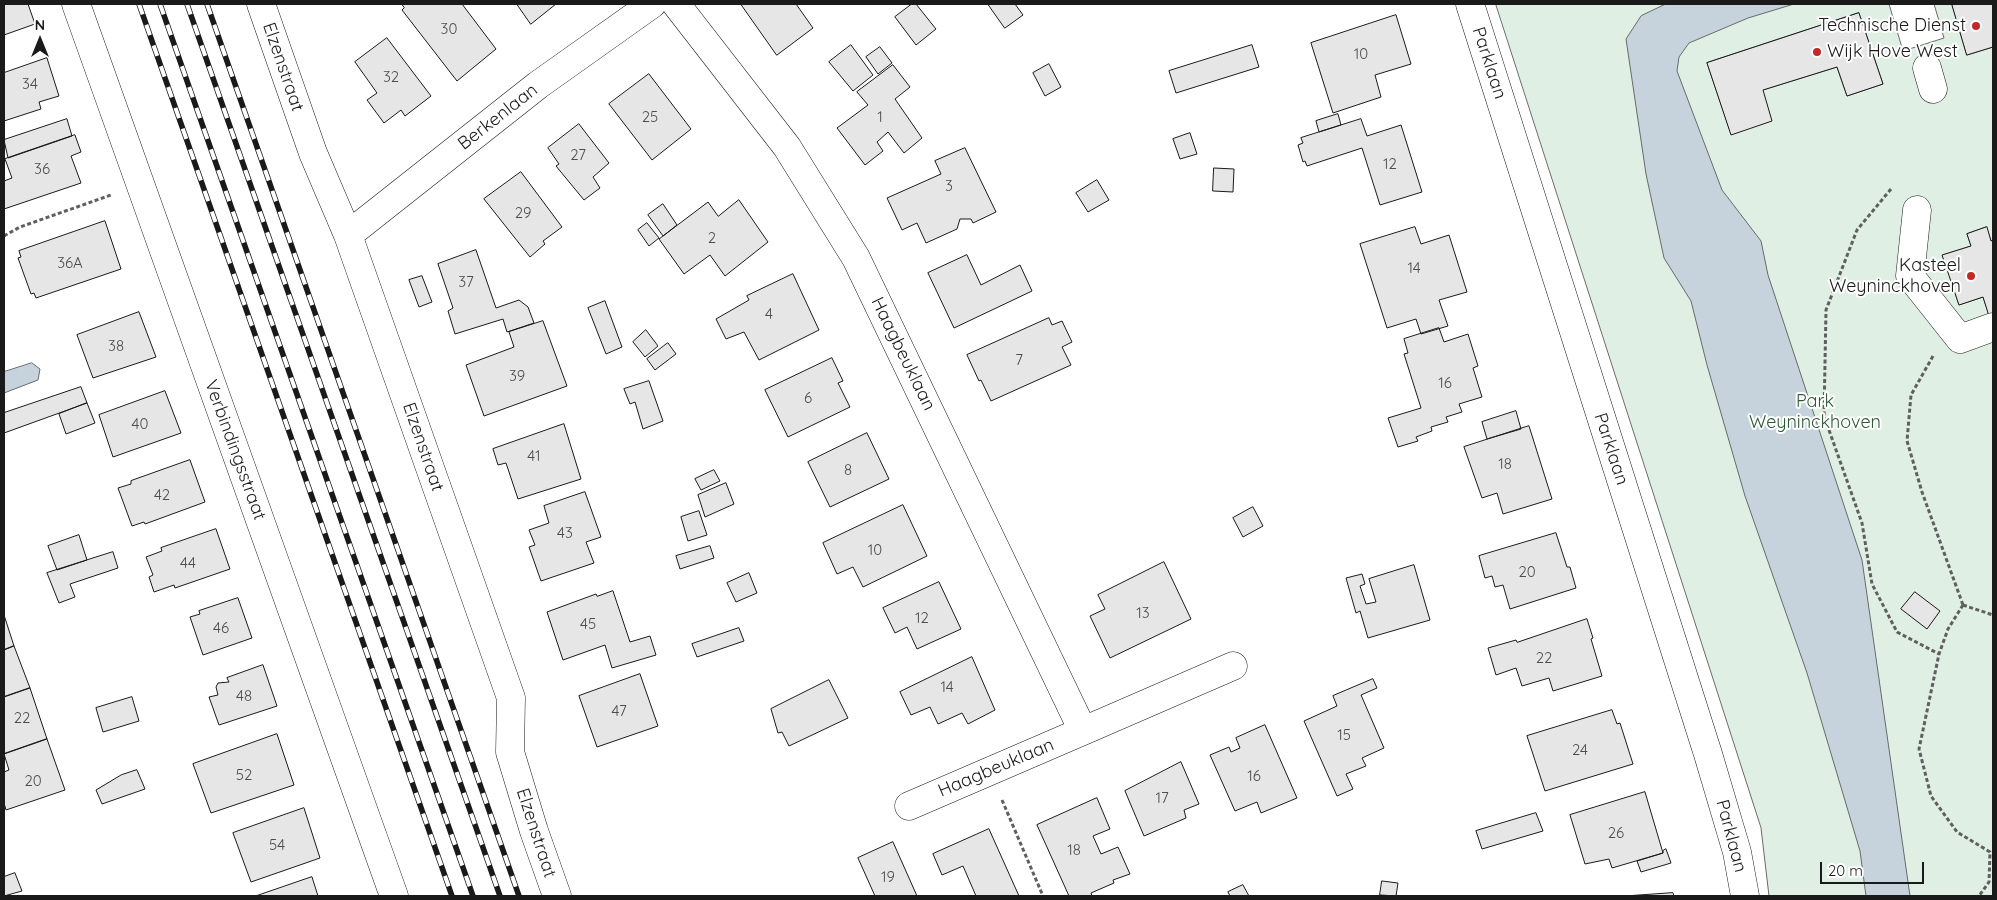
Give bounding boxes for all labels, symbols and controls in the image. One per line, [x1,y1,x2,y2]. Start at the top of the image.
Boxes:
north arrow [15,15,65,65]
place label: Technische Dienst [1818,15,1966,37]
text: N [35,16,45,34]
street label: Elzenstraat [258,20,308,114]
house number: 30 [441,20,457,38]
marker: Technische Dienst [1970,20,1982,32]
street label: Parklaan [1467,24,1511,102]
place label: Wijk Hove West [1827,41,1958,63]
house number: 10 [1354,45,1368,63]
marker: Wijk Hove West [1811,46,1823,58]
house number: 32 [383,68,399,86]
house number: 34 [22,75,38,93]
street label: Berkenlaan [454,79,542,155]
house number: 25 [642,108,658,126]
house number: 1 [877,108,883,126]
house number: 27 [570,146,586,164]
house number: 12 [1383,155,1397,173]
house number: 36 [34,160,50,178]
house number: 3 [945,177,953,195]
house number: 29 [515,204,531,222]
house number: 2 [708,229,716,247]
house number: 36A [57,254,83,272]
place label: Kasteel Weyninckhoven [1829,255,1961,298]
house number: 14 [1407,259,1421,277]
marker: Kasteel Weyninckhoven [1965,270,1977,282]
house number: 37 [458,273,474,291]
street label: Haagbeuklaan [866,294,940,414]
house number: 4 [765,305,773,323]
house number: 38 [108,337,124,355]
house number: 7 [1015,351,1023,369]
house number: 39 [509,367,525,385]
house number: 16 [1438,374,1452,392]
street label: Verbindingsstraat [200,377,270,523]
house number: 6 [804,389,812,407]
park label: Park Weyninckhoven [1749,391,1881,434]
street label: Elzenstraat [398,400,448,494]
street label: Parklaan [1589,410,1633,488]
house number: 40 [132,415,148,433]
house number: 41 [527,447,541,465]
house number: 18 [1498,455,1512,473]
house number: 8 [844,461,852,479]
house number: 42 [154,486,170,504]
house number: 43 [557,524,573,542]
house number: 10 [868,541,882,559]
house number: 44 [180,554,196,572]
house number: 20 [1518,563,1536,581]
house number: 13 [1136,604,1150,622]
house number: 12 [915,609,929,627]
house number: 45 [580,615,596,633]
house number: 46 [213,619,229,637]
house number: 22 [1536,649,1552,667]
house number: 14 [940,678,954,696]
house number: 48 [236,687,252,705]
house number: 47 [611,702,627,720]
house number: 22 [14,709,30,727]
house number: 15 [1337,726,1351,744]
street label: Haagbeuklaan [935,734,1057,802]
house number: 24 [1572,741,1588,759]
house number: 52 [236,766,252,784]
house number: 16 [1247,767,1261,785]
house number: 20 [24,772,42,790]
street label: Elzenstraat [511,786,561,880]
house number: 17 [1155,789,1169,807]
street label: Parklaan [1711,797,1751,875]
house number: 26 [1608,824,1624,842]
house number: 54 [269,836,285,854]
house number: 18 [1067,841,1081,859]
scale bar [1822,852,1926,884]
text: 20 m [1828,861,1863,880]
house number: 19 [881,868,895,886]

